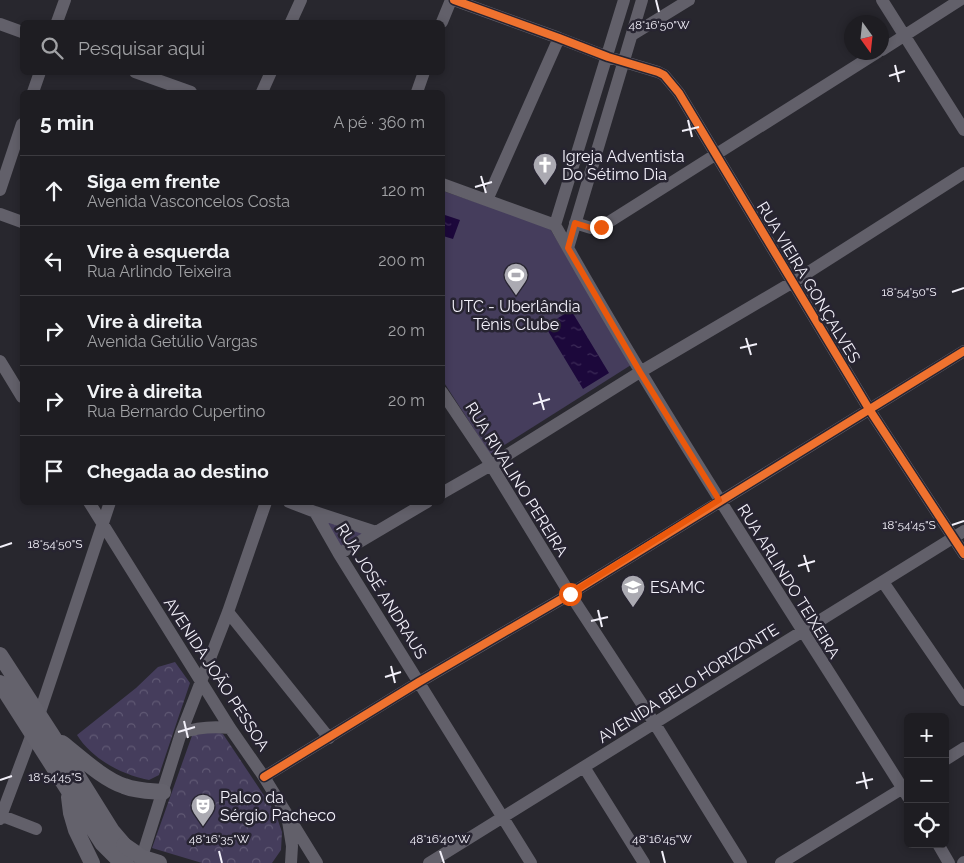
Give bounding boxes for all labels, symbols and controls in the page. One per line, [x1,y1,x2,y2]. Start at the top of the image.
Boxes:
north arrow [844,15,889,60]
text: 48°16'50"W [628,18,690,32]
search box [20,20,445,75]
icon: search [38,34,66,62]
text: Pesquisar aqui [78,37,205,59]
text: 5 min [40,110,94,135]
text: A pé · 360 m [333,113,425,132]
place label: Igreja Adventista Do Sétimo Dia [562,147,684,184]
church icon: Igreja Adventista Do Sétimo Dia [532,152,558,186]
text: Siga em frente [87,170,220,192]
icon: ahead [40,177,68,205]
text: 120 m [381,181,425,200]
text: Avenida Vasconcelos Costa [87,192,290,211]
street label: RUA VIEIRA GONÇALVES [753,198,864,367]
route end [590,216,613,239]
text: Vire à esquerda [87,240,230,262]
icon: left [40,247,68,275]
text: 200 m [378,251,425,270]
text: Rua Arlindo Teixeira [87,262,232,281]
sports icon: UTC - Uberlândia Tênis Clube [503,262,529,296]
text: 18°54'50"S [881,285,937,299]
place label: UTC - Uberlândia Tênis Clube [452,297,580,334]
text: Vire à direita [87,310,202,332]
icon: right [40,317,68,345]
text: 20 m [388,321,425,340]
text: Avenida Getúlio Vargas [87,332,258,351]
text: Vire à direita [87,380,202,402]
icon: right [40,387,68,415]
text: 20 m [388,391,425,410]
street label: RUA RIVALINO PEREIRA [461,399,572,560]
text: Rua Bernardo Cupertino [87,402,265,421]
icon: arrive [40,457,68,485]
text: Chegada ao destino [87,460,269,482]
street label: RUA ARLINDO TEIXEIRA [733,501,844,662]
text: 18°54'45"S [882,518,936,532]
street label: RUA JOSÉ ANDRAUS [332,520,432,663]
text: 18°54'50"S [27,537,83,551]
school or university icon: ESAMC [620,574,646,608]
place label: ESAMC [650,578,705,597]
route start [559,583,582,606]
street label: AVENIDA JOÃO PESSOA [160,593,274,755]
street label: AVENIDA BELO HORIZONTE [594,620,782,747]
map controls [904,713,949,848]
button: + [904,713,949,758]
button: − [904,758,949,803]
text: 18°54'45"S [28,770,82,784]
place label: Palco da Sérgio Pacheco [220,788,336,825]
theatre icon: Palco da Sérgio Pacheco [190,793,216,827]
button: locate [904,803,949,848]
text: 48°16'35"W [189,832,250,846]
text: 48°16'40"W [410,832,471,846]
text: 48°16'45"W [632,832,692,846]

